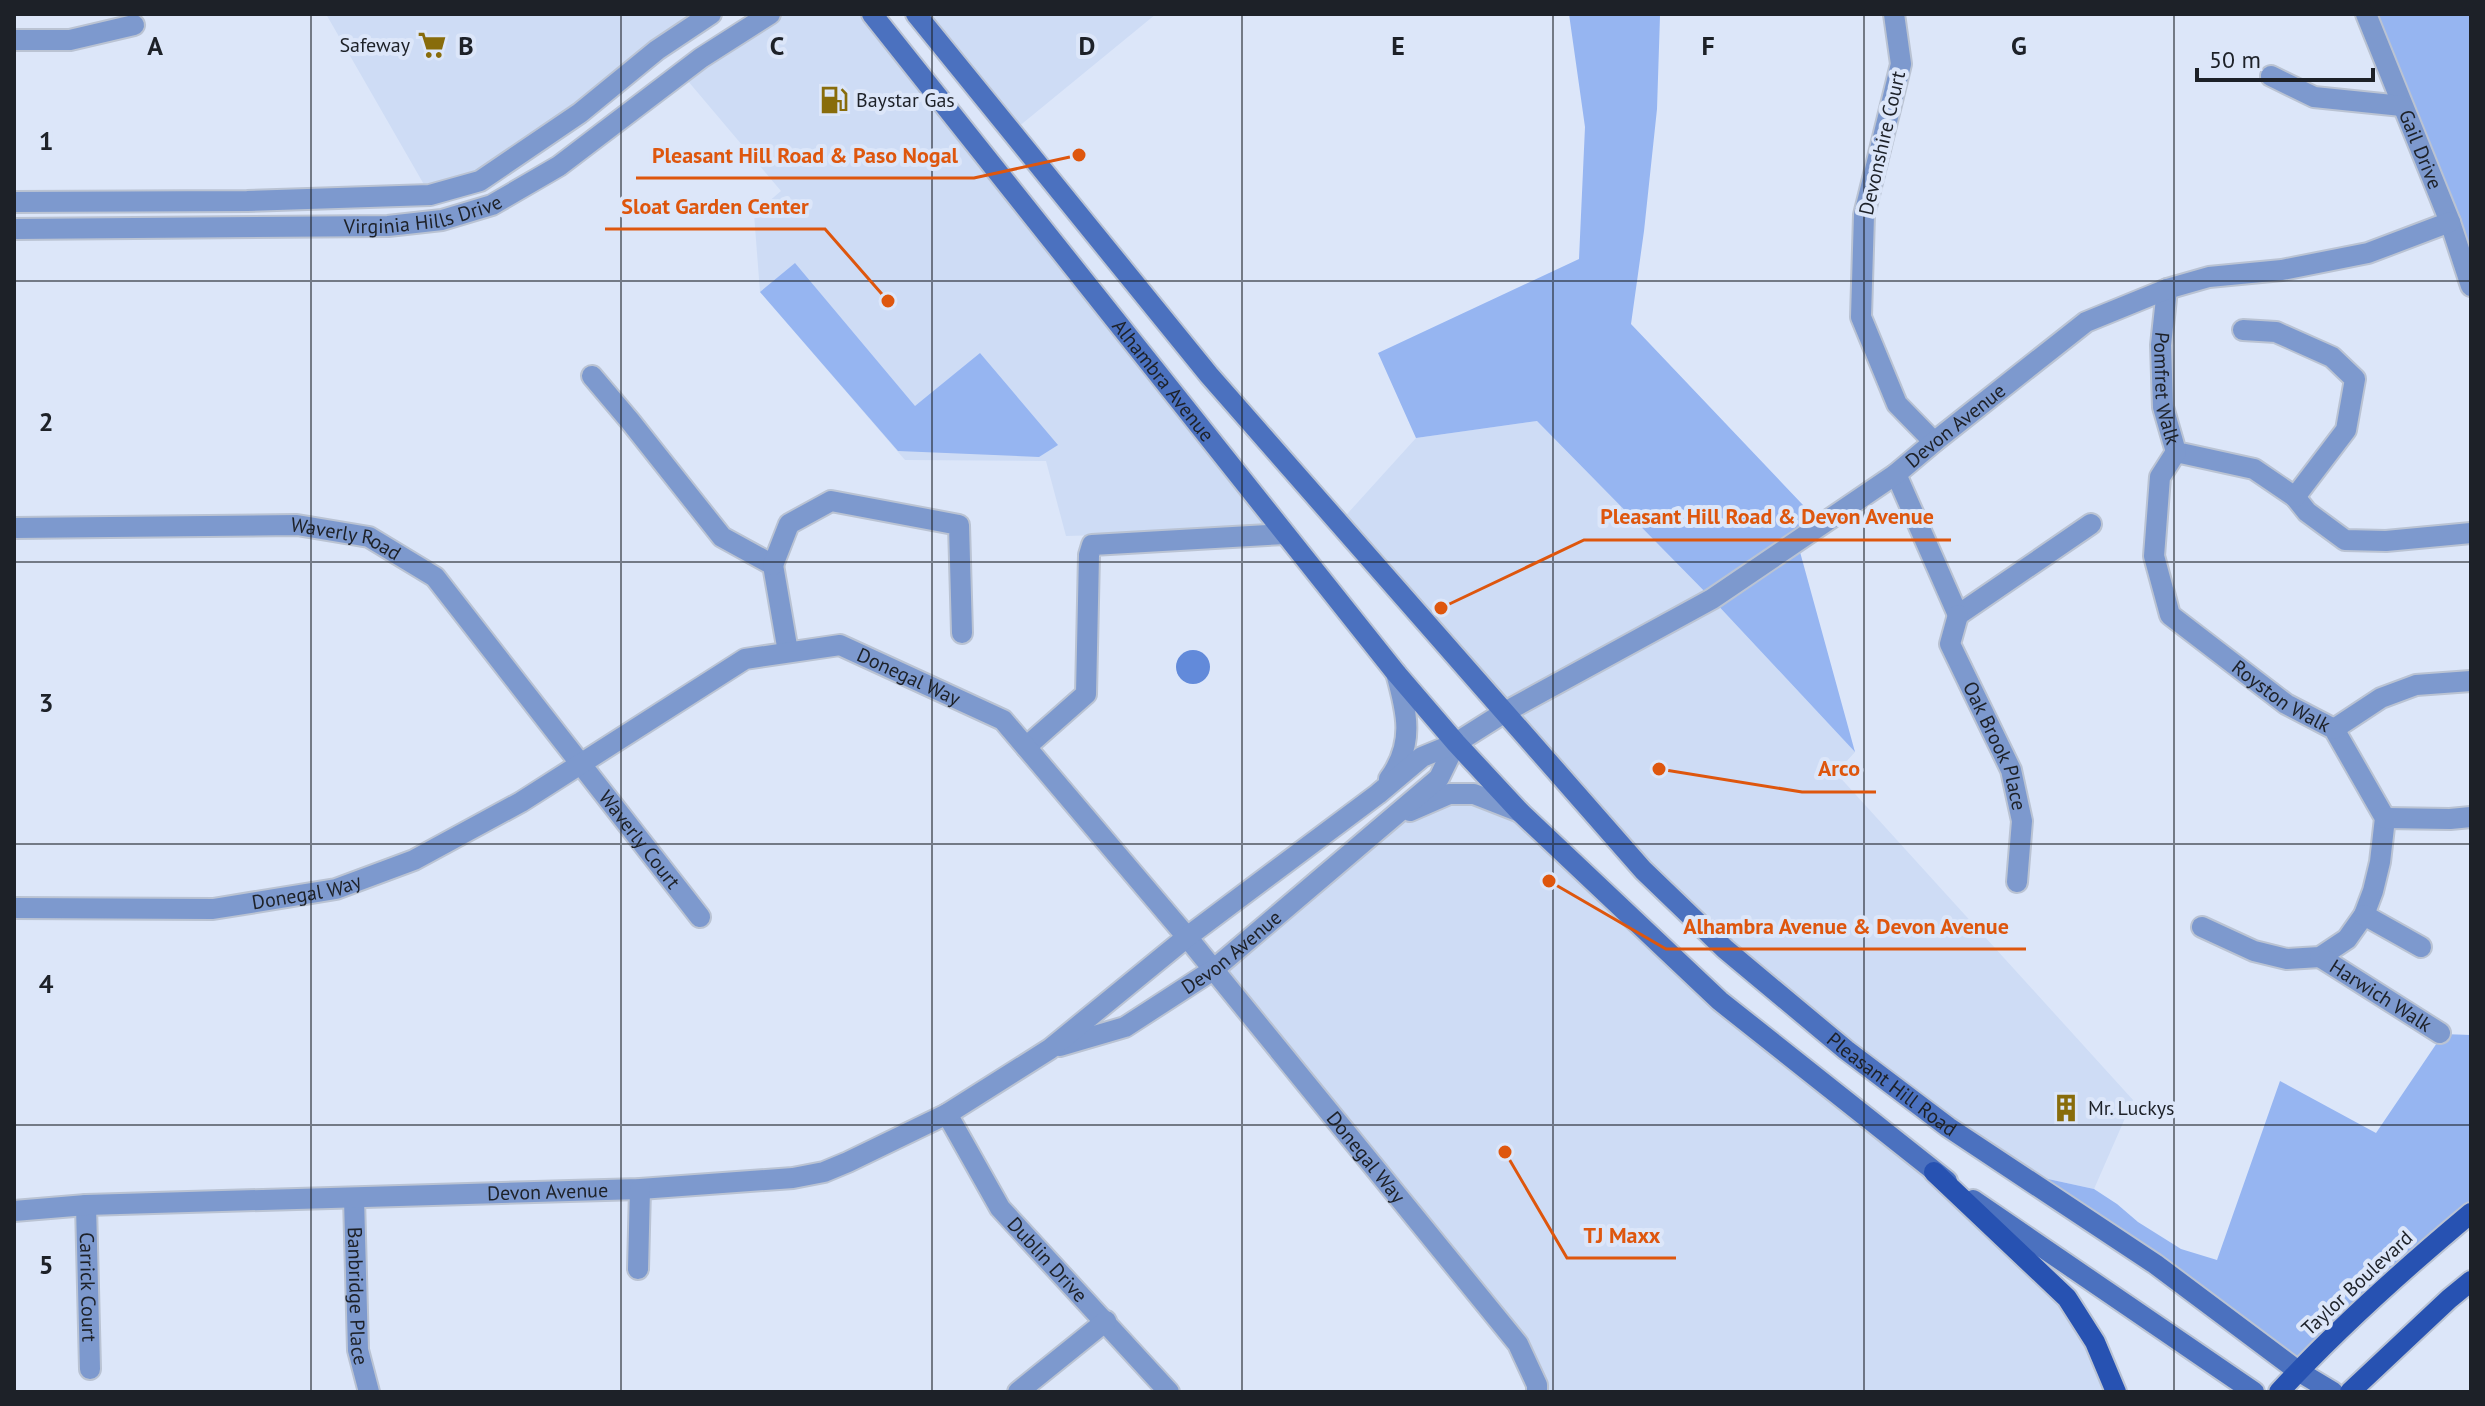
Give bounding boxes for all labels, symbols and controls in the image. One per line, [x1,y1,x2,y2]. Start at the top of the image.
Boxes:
text: A [147,29,163,62]
text: B [458,29,474,62]
text: C [770,29,784,62]
text: D [1079,29,1095,62]
text: E [1391,29,1405,62]
text: F [1701,29,1715,62]
text: G [2011,29,2027,62]
supermarket icon: Safeway [417,30,447,60]
place label: Safeway [339,32,411,58]
scale bar [2197,32,2373,82]
text: 50 m [2209,44,2261,75]
street label: Devonshire Court [1853,68,1911,218]
fuel station icon: Baystar Gas [819,85,849,115]
place label: Baystar Gas [856,87,955,113]
street label: Gail Drive [2393,106,2448,193]
text: 1 [39,124,53,157]
callout: Pleasant Hill Road & Paso Nogal [636,132,974,178]
text: Pleasant Hill Road & Paso Nogal [652,141,959,169]
callout: Sloat Garden Center [605,183,825,229]
street label: Virginia Hills Drive [343,189,507,239]
text: Sloat Garden Center [621,192,809,220]
street label: Alhambra Avenue [1107,314,1220,447]
street label: Pomfret Walk [2148,331,2186,448]
street label: Devon Avenue [1900,378,2011,474]
text: 2 [39,405,53,438]
callout: Pleasant Hill Road & Devon Avenue [1584,494,1951,540]
text: Pleasant Hill Road & Devon Avenue [1600,502,1934,530]
street label: Waverly Road [289,511,406,566]
street label: Donegal Way [853,642,965,712]
street label: Royston Walk [2227,654,2335,738]
street label: Oak Brook Place [1957,677,2032,813]
text: 3 [39,686,53,719]
callout: Arco [1802,746,1876,792]
text: Arco [1818,754,1860,782]
street label: Waverly Court [593,785,686,894]
street label: Donegal Way [250,868,366,916]
callout: Alhambra Avenue & Devon Avenue [1666,903,2026,949]
street label: Devon Avenue [1176,904,1287,1000]
text: Alhambra Avenue & Devon Avenue [1683,912,2009,940]
street label: Harwich Walk [2325,953,2437,1038]
text: 4 [39,967,54,1000]
street label: Pleasant Hill Road [1821,1026,1962,1142]
building icon: Mr. Luckys [2051,1093,2081,1123]
place label: Mr. Luckys [2088,1095,2174,1121]
street label: Donegal Way [1321,1106,1412,1209]
street label: Devon Avenue [487,1177,608,1206]
street label: Dublin Drive [1002,1211,1093,1308]
callout: TJ Maxx [1567,1212,1676,1258]
text: TJ Maxx [1584,1221,1661,1249]
street label: Taylor Boulevard [2296,1225,2418,1341]
street label: Banbridge Place [342,1227,374,1368]
street label: Carrick Court [74,1232,102,1342]
text: 5 [39,1248,53,1281]

